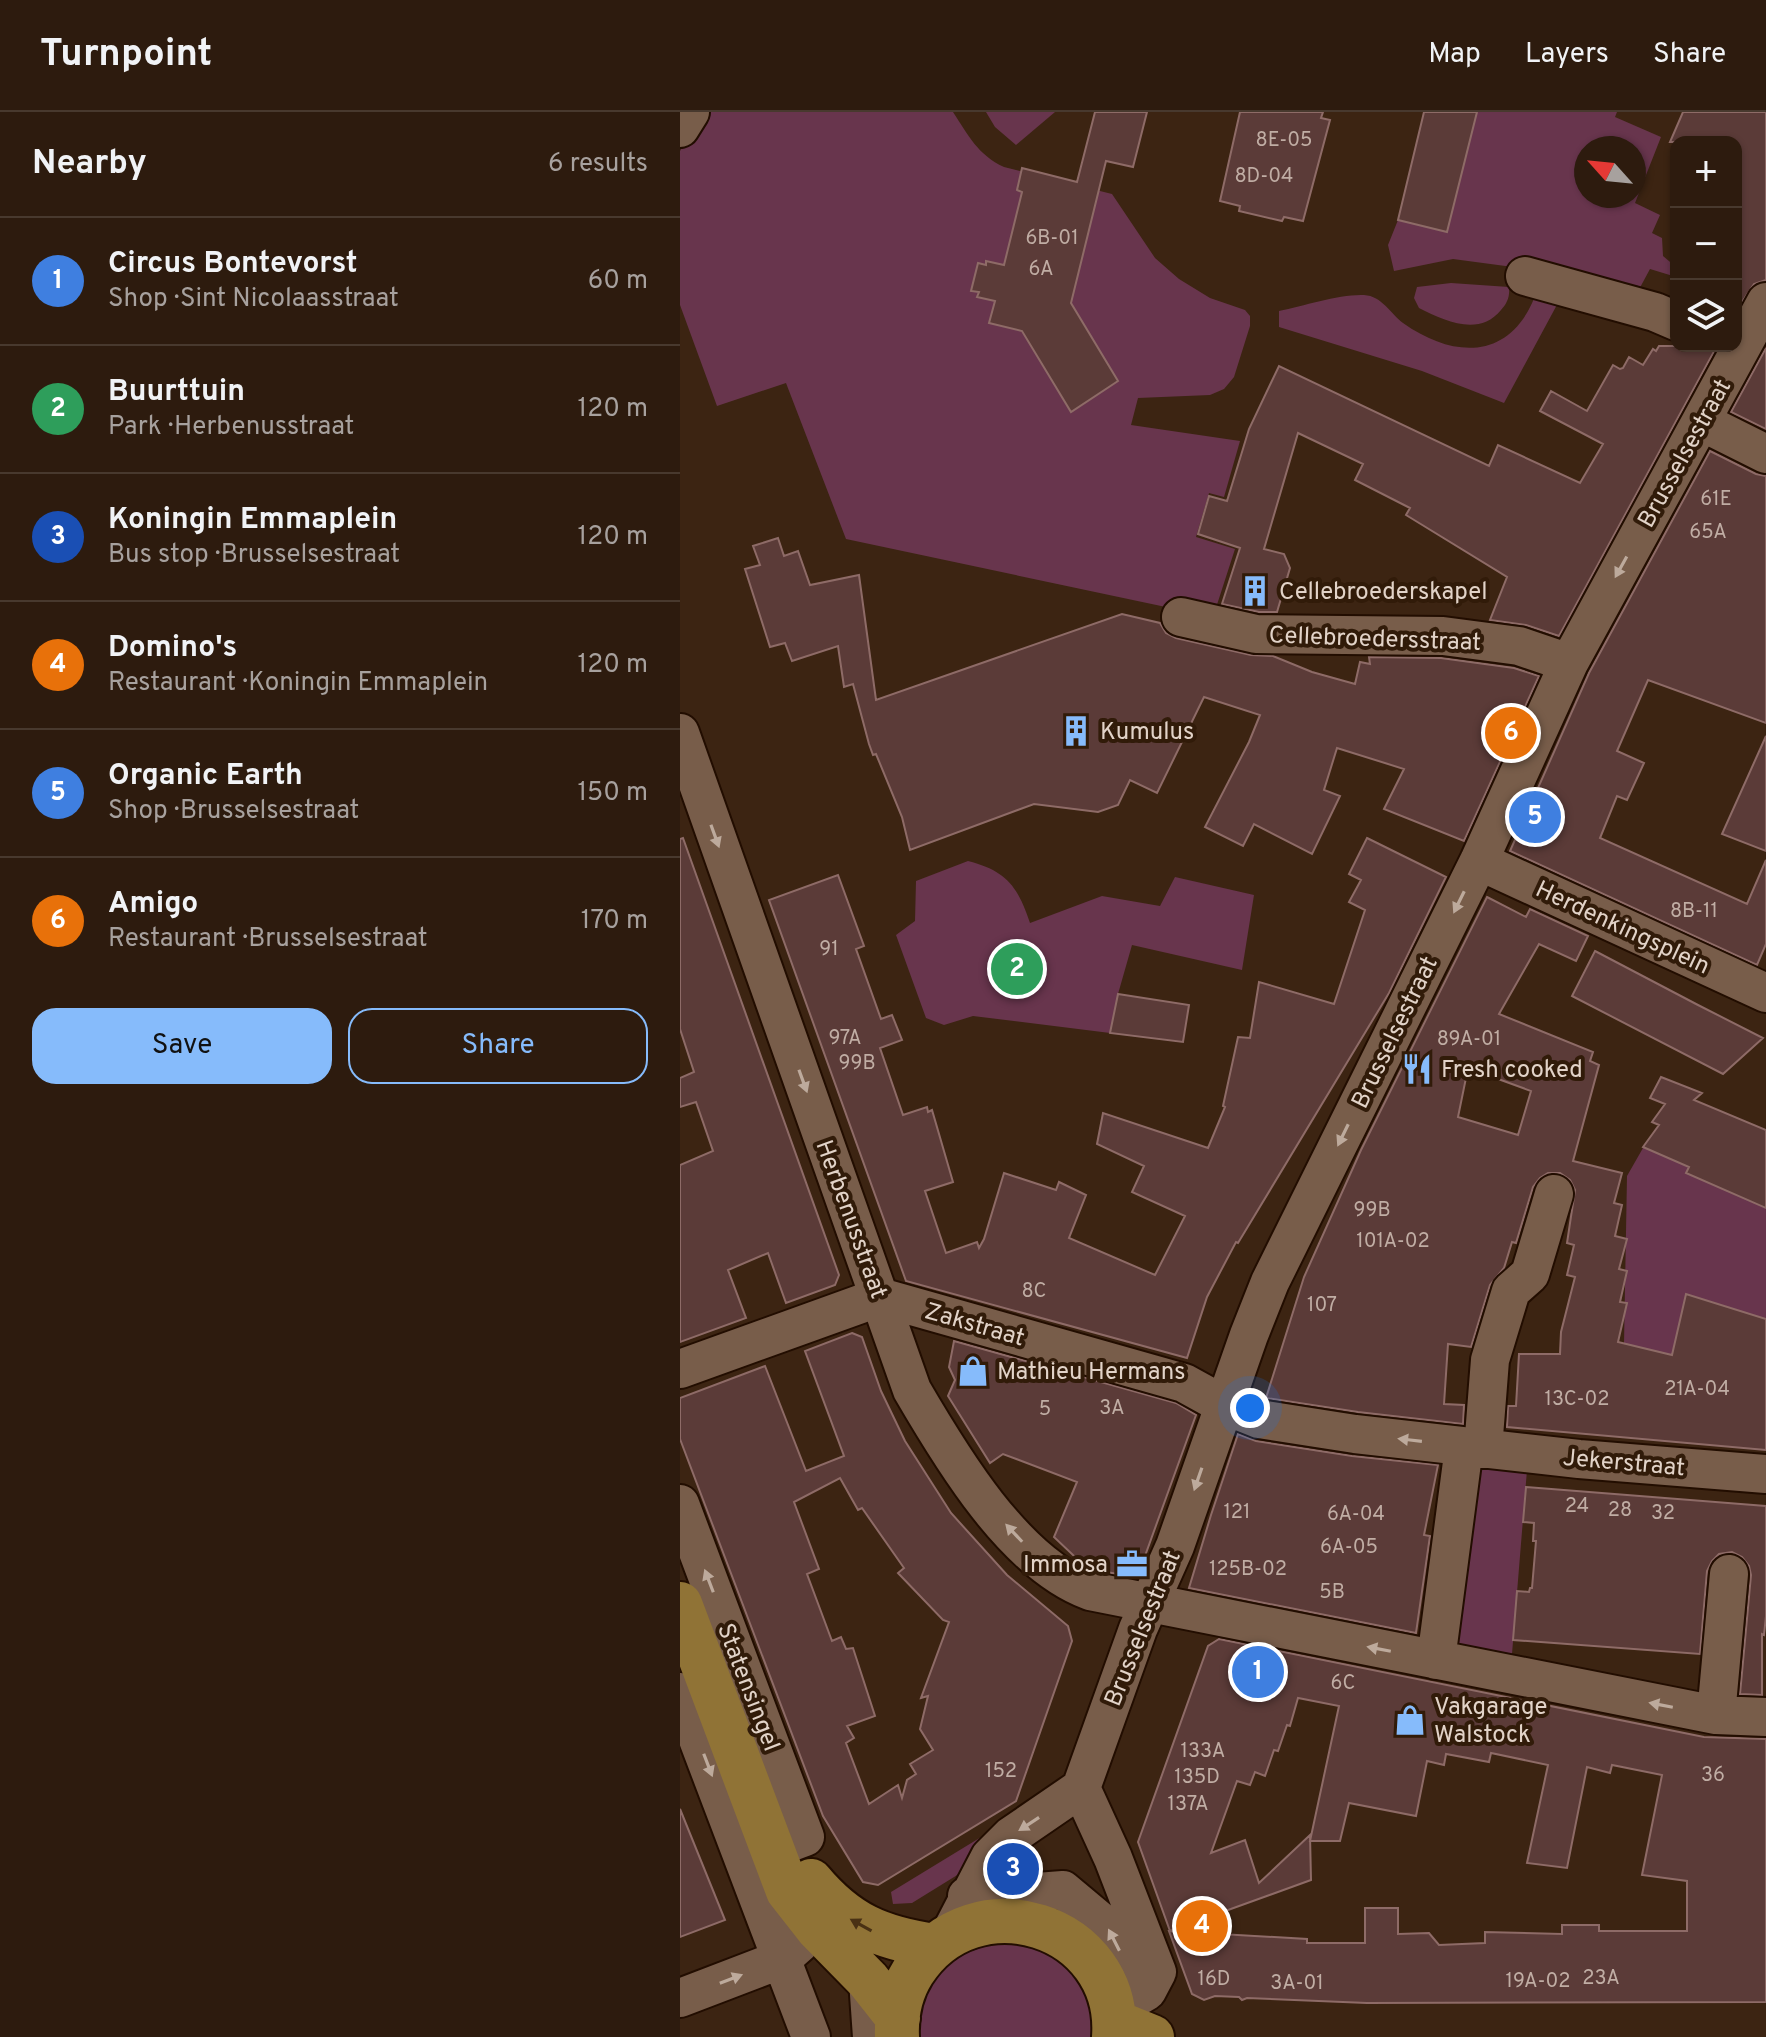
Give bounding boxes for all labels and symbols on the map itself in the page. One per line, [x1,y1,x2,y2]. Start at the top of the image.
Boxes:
house number: 8E-05 [1256,128,1312,154]
north arrow [1574,136,1646,208]
house number: 8D-04 [1234,164,1294,190]
house number: 6B-01 [1025,226,1079,252]
house number: 6A [1028,257,1054,283]
street label: Brusselsestraat [1632,374,1739,534]
house number: 61E [1700,487,1732,513]
house number: 65A [1689,520,1727,546]
one-way arrow [1614,556,1628,578]
building icon: Cellebroederskapel [1238,574,1272,608]
place label: Cellebroederskapel [1279,578,1488,608]
street label: Cellebroedersstraat [1268,621,1482,659]
pin: 6 [1485,703,1537,763]
building icon: Kumulus [1059,714,1093,748]
place label: Kumulus [1100,718,1194,748]
pin: 5 [1509,787,1561,847]
one-way arrow [710,824,722,848]
street label: Herdenkingsplein [1530,875,1714,982]
one-way arrow [1452,890,1466,913]
house number: 8B-11 [1670,899,1718,925]
house number: 91 [819,937,839,963]
pin: 2 [991,939,1043,999]
street label: Brusselsestraat [1346,952,1446,1114]
house number: 97A [828,1026,862,1052]
house number: 89A-01 [1437,1027,1501,1053]
house number: 99B [839,1051,876,1077]
restaurant icon: Fresh cooked [1400,1052,1434,1086]
place label: Fresh cooked [1441,1056,1583,1086]
one-way arrow [797,1069,809,1093]
one-way arrow [1337,1123,1350,1146]
street label: Herbenusstraat [808,1136,893,1303]
house number: 99B [1354,1198,1391,1224]
house number: 101A-02 [1356,1229,1430,1255]
house number: 8C [1022,1279,1046,1305]
house number: 107 [1307,1293,1337,1319]
street label: Zakstraat [921,1297,1028,1354]
shop icon: Mathieu Hermans [956,1354,990,1388]
place label: Mathieu Hermans [997,1358,1185,1388]
house number: 21A-04 [1664,1377,1730,1403]
house number: 13C-02 [1545,1387,1610,1413]
your location [1230,1388,1270,1428]
house number: 3A [1099,1396,1125,1422]
house number: 5 [1039,1397,1051,1423]
one-way arrow [1397,1434,1422,1447]
street label: Jekerstraat [1562,1444,1686,1484]
one-way arrow [1192,1467,1204,1491]
house number: 24 [1565,1494,1589,1520]
house number: 28 [1608,1498,1632,1524]
house number: 121 [1223,1500,1251,1526]
house number: 32 [1651,1501,1675,1527]
house number: 6A-04 [1327,1502,1385,1528]
one-way arrow [1006,1524,1024,1543]
house number: 6A-05 [1320,1535,1378,1561]
street label: Brusselsestraat [1099,1546,1189,1711]
office icon: Immosa [1115,1547,1149,1581]
place label: Immosa [1023,1551,1108,1581]
house number: 125B-02 [1209,1557,1287,1583]
one-way arrow [702,1568,715,1592]
house number: 5B [1319,1580,1345,1606]
street label: Statensingel [709,1620,785,1756]
pin: 1 [1232,1642,1284,1702]
one-way arrow [1366,1642,1391,1654]
house number: 6C [1331,1671,1355,1697]
place label: Vakgarage Walstock [1434,1693,1547,1751]
one-way arrow [1648,1698,1673,1710]
shop icon: Vakgarage Walstock [1393,1703,1427,1737]
house number: 133A [1181,1739,1225,1765]
one-way arrow [702,1753,715,1777]
house number: 152 [985,1759,1017,1785]
house number: 36 [1701,1763,1725,1789]
house number: 135D [1174,1765,1220,1791]
house number: 137A [1167,1792,1209,1818]
one-way arrow [1018,1816,1039,1831]
pin: 3 [987,1839,1039,1899]
pin: 4 [1176,1896,1228,1956]
one-way arrow [849,1918,872,1931]
one-way arrow [1107,1928,1121,1951]
house number: 23A [1582,1966,1620,1992]
house number: 16D [1197,1967,1231,1993]
house number: 19A-02 [1506,1969,1570,1995]
house number: 3A-01 [1270,1971,1324,1997]
one-way arrow [719,1972,743,1985]

